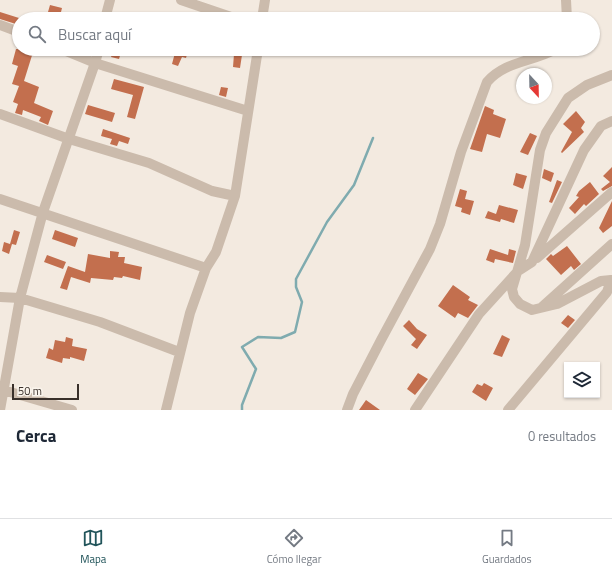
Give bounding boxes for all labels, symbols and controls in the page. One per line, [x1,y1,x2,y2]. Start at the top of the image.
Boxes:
search box [12,12,600,56]
icon: search [26,23,48,45]
text: Buscar aquí [58,23,131,46]
north arrow [516,68,552,104]
map controls [564,362,600,398]
button: layers [564,362,600,398]
scale bar [12,382,79,401]
text: 50 m [18,383,42,399]
text: Cerca [16,423,56,449]
text: 0 resultados [528,426,596,446]
tab: Mapa [80,527,106,567]
tab: Cómo llegar [267,527,321,567]
tab: Guardados [482,527,532,567]

